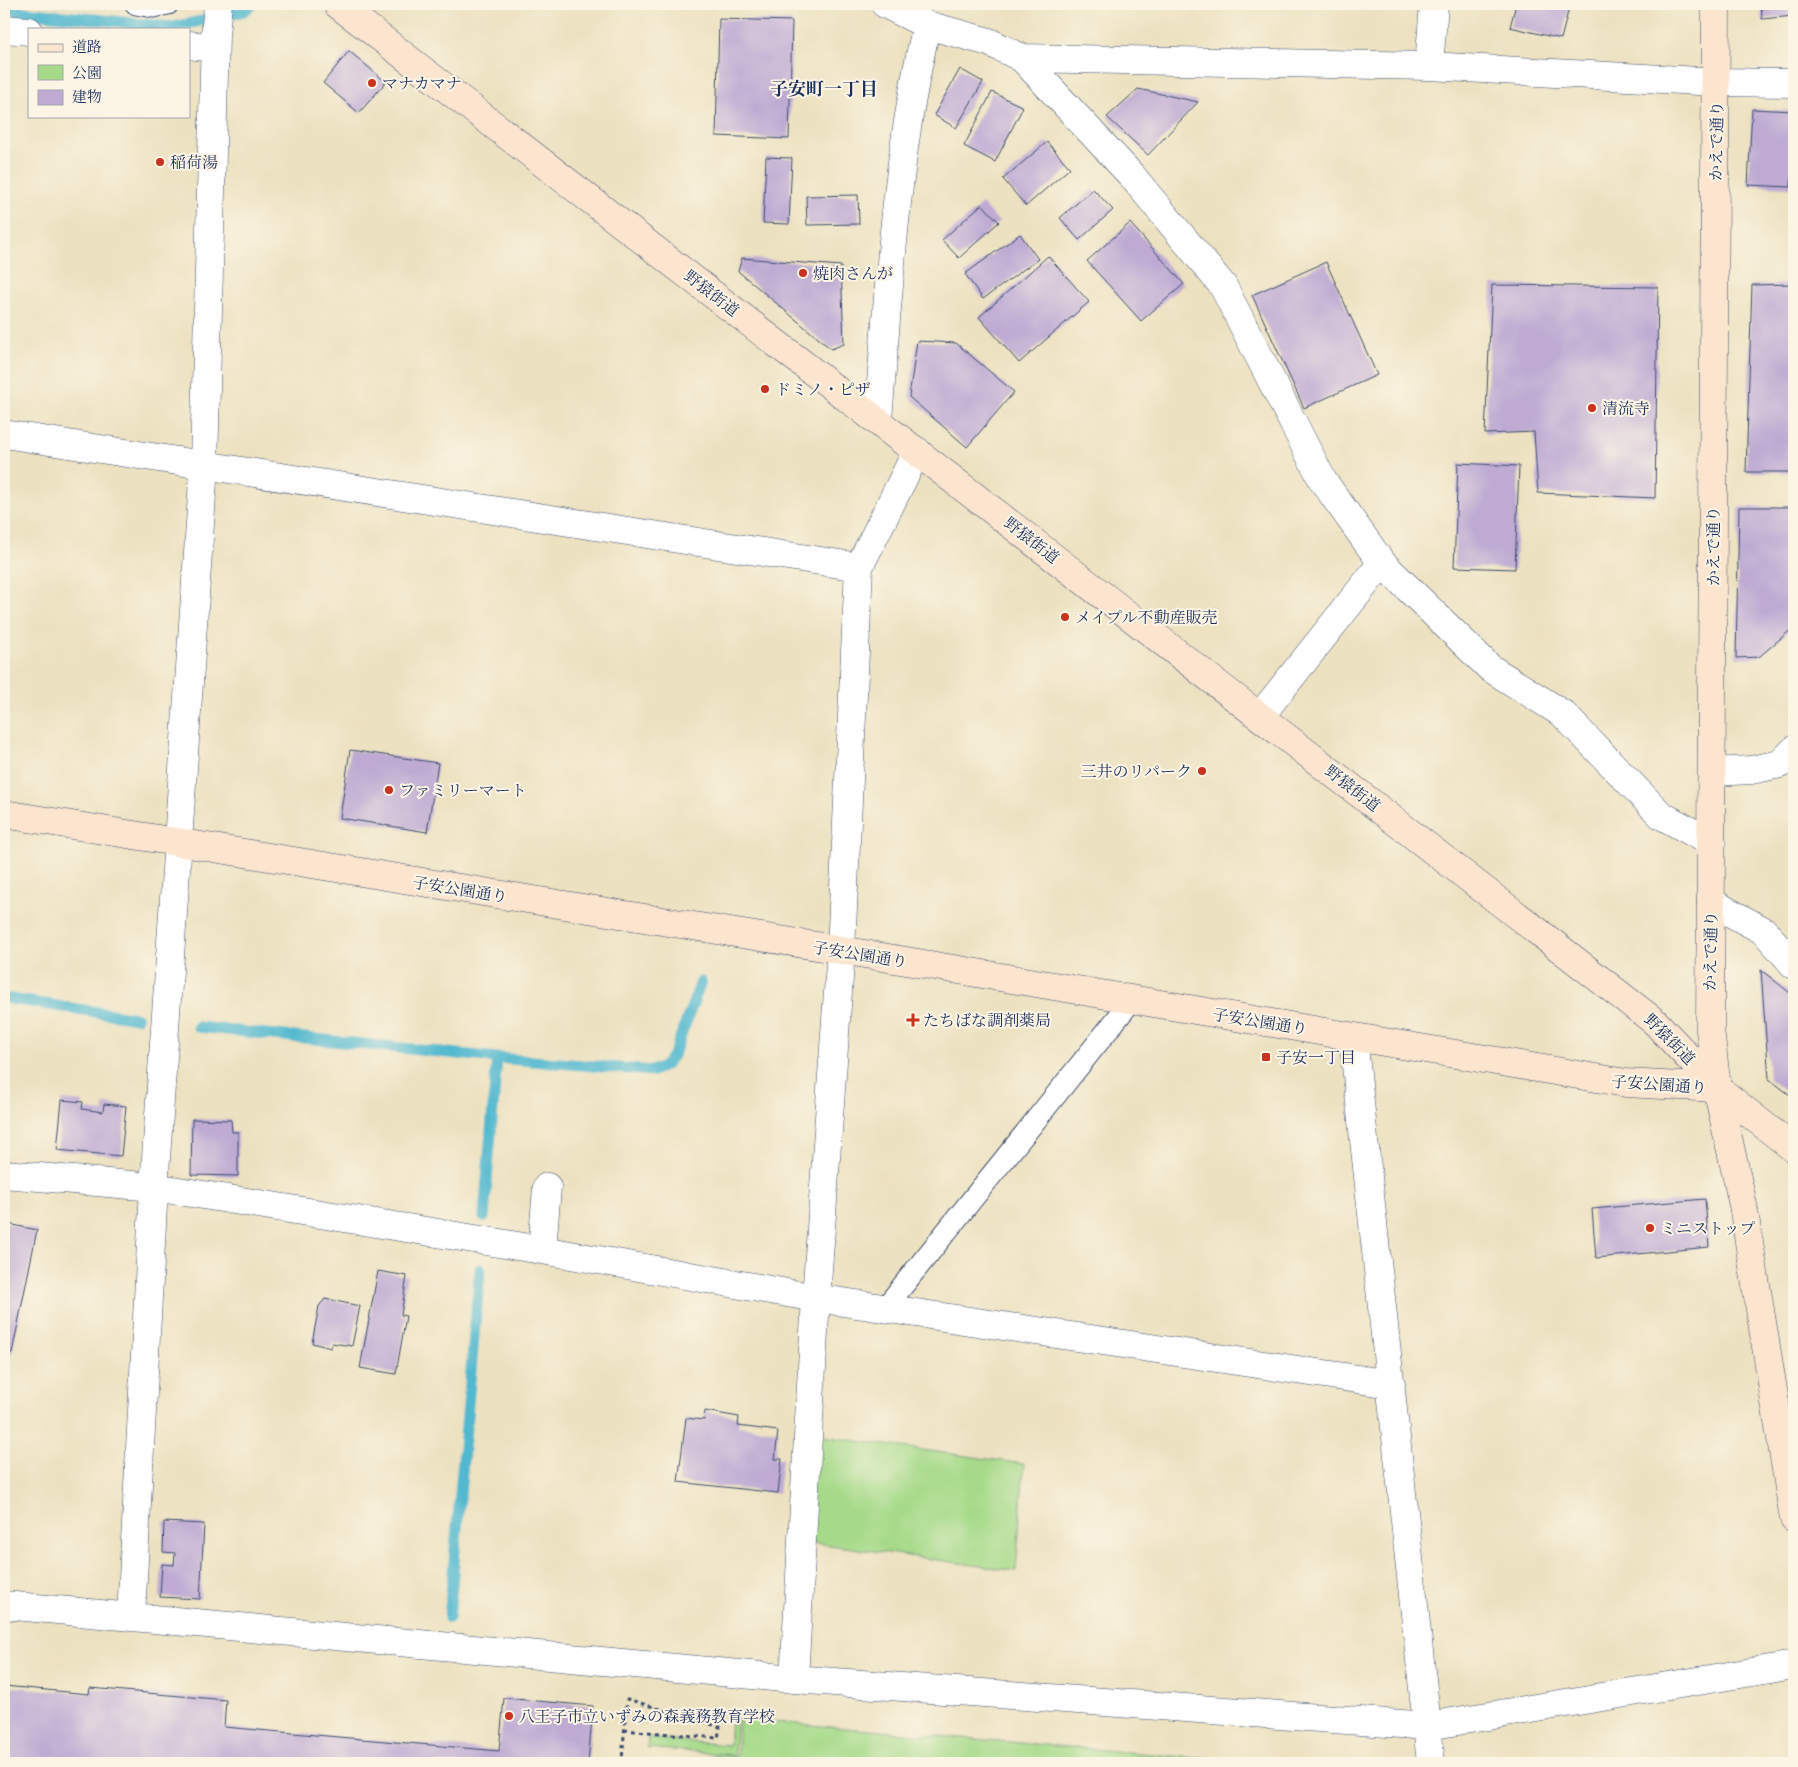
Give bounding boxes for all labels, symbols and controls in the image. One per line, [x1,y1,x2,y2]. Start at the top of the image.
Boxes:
legend [28,28,190,118]
text: 道路 [72,37,102,56]
text: 公園 [72,63,102,82]
place label: マナカマナ [382,73,462,93]
marker: マナカマナ [366,77,378,89]
district label: 子安町一丁目 [770,78,878,100]
text: 建物 [72,87,102,106]
street label: かえで通り [1705,101,1727,181]
place label: 稲荷湯 [170,152,218,172]
marker: 稲荷湯 [154,156,166,168]
place label: 焼肉さんが [813,263,893,283]
street label: 野猿街道 [681,265,743,321]
marker: 焼肉さんが [797,267,809,279]
place label: ドミノ・ピザ [775,379,871,399]
marker: ドミノ・ピザ [759,383,771,395]
place label: 清流寺 [1602,398,1650,418]
marker: 清流寺 [1586,402,1598,414]
street label: かえで通り [1703,506,1723,586]
street label: 野猿街道 [1001,512,1063,568]
place label: メイプル不動産販売 [1075,607,1218,627]
marker: メイプル不動産販売 [1059,611,1071,623]
street label: 野猿街道 [1322,760,1384,816]
place label: 三井のリパーク [1080,761,1192,781]
marker: 三井のリパーク [1196,765,1208,777]
place label: ファミリーマート [399,780,527,800]
marker: ファミリーマート [383,784,395,796]
street label: 子安公園通り [411,872,509,906]
street label: かえで通り [1699,911,1721,991]
street label: 子安公園通り [811,937,909,971]
street label: 子安公園通り [1211,1004,1309,1038]
street label: 野猿街道 [1640,1009,1700,1069]
place label: たちばな調剤薬局 [923,1010,1051,1030]
marker: たちばな調剤薬局 [907,1014,919,1026]
place label: 子安一丁目 [1276,1047,1356,1067]
marker: 子安一丁目 [1260,1051,1272,1063]
street label: 子安公園通り [1610,1071,1708,1097]
place label: ミニストップ [1660,1218,1756,1238]
marker: ミニストップ [1644,1222,1656,1234]
place label: 八王子市立いずみの森義務教育学校 [519,1706,775,1726]
marker: 八王子市立いずみの森義務教育学校 [503,1710,515,1722]

